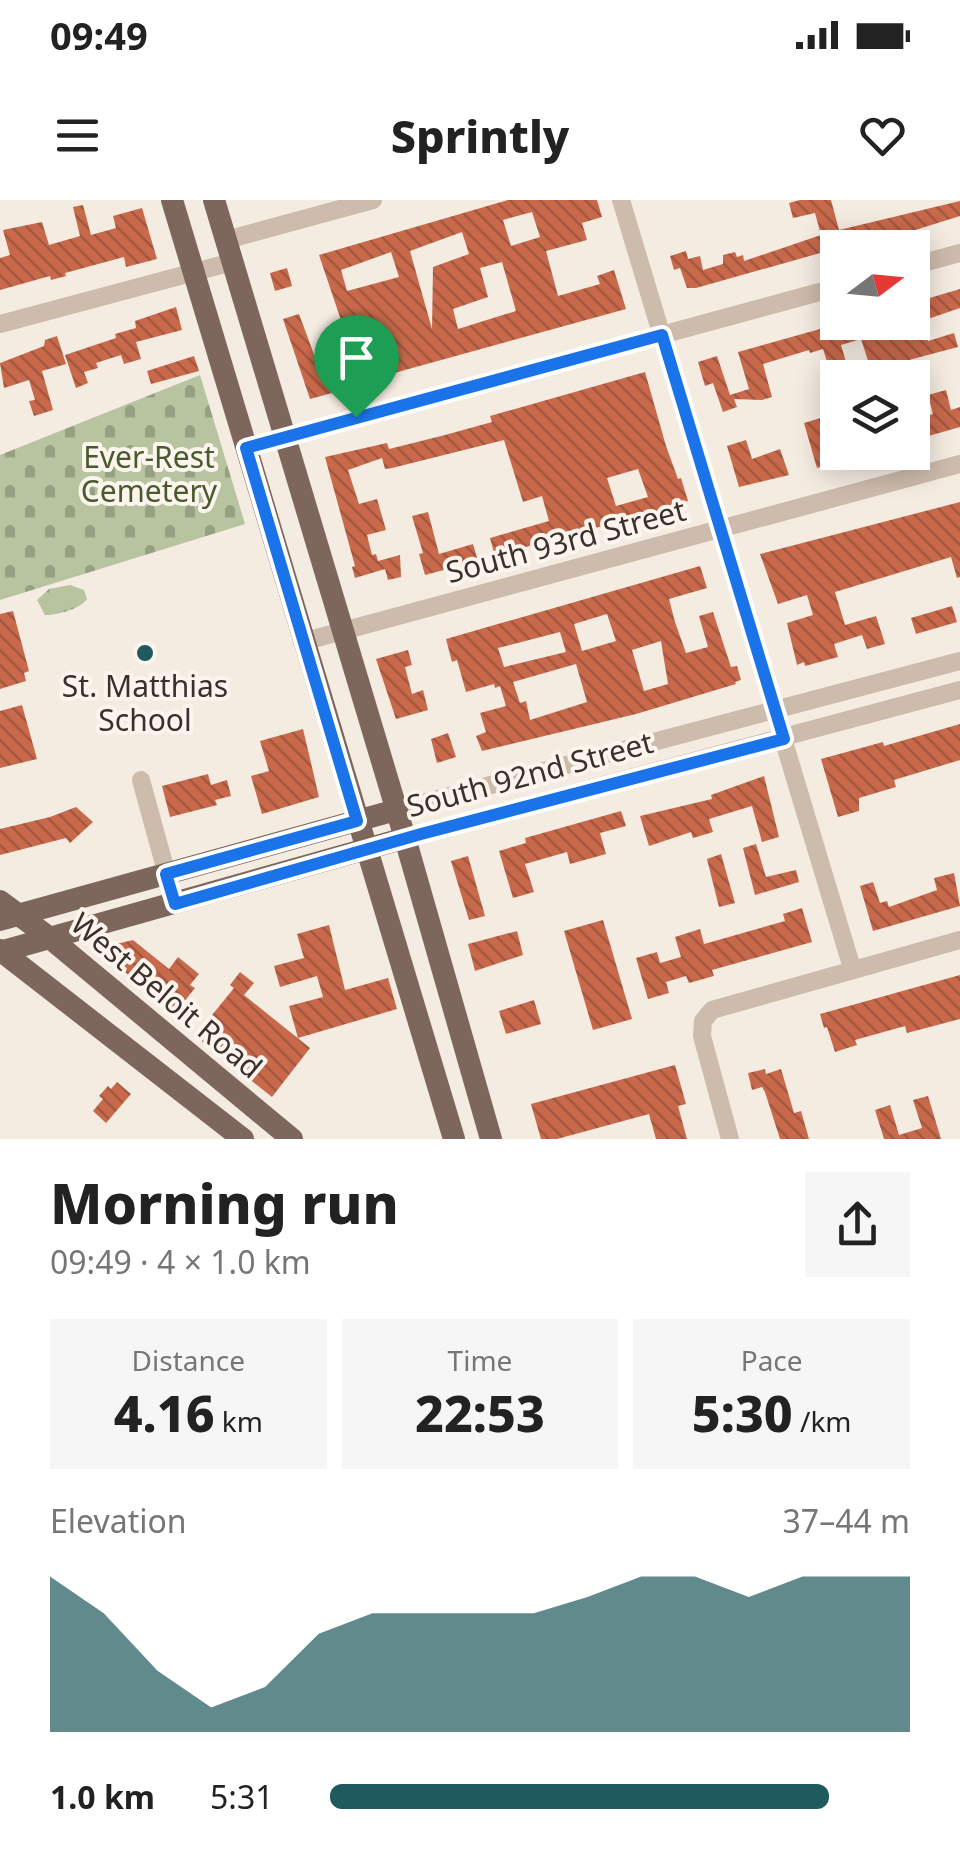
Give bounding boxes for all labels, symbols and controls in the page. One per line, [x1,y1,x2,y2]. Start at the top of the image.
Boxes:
text: 09:49 [50,9,148,61]
text: Sprintly [391,105,569,166]
icon: menu [50,108,105,163]
icon: heart [855,108,910,163]
north arrow [820,230,930,340]
map controls [820,230,930,470]
pin [314,315,399,418]
icon: arrive [329,330,384,385]
button: layers [820,360,930,470]
park label: Ever-Rest Cemetery [81,436,218,511]
street label: South 93rd Street [441,489,690,592]
marker: St. Matthias School [134,642,156,664]
place label: St. Matthias School [62,665,228,740]
street label: South 92nd Street [402,721,657,826]
street label: West Beloit Road [63,903,271,1087]
text: Morning run [50,1165,399,1240]
button: share [805,1172,910,1277]
text: 09:49 · 4 × 1.0 km [50,1240,311,1283]
text: Distance [132,1341,245,1379]
text: Time [448,1341,512,1379]
text: Pace [741,1341,803,1379]
text: 4.16 [114,1379,215,1447]
text: 22:53 [415,1379,545,1447]
text: 5:30 [692,1379,793,1447]
text: km [215,1402,263,1440]
text: /km [793,1402,852,1440]
text: Elevation [50,1499,187,1542]
text: 37–44 m [783,1499,910,1542]
text: 1.0 km [50,1775,155,1818]
text: 5:31 [210,1775,274,1818]

